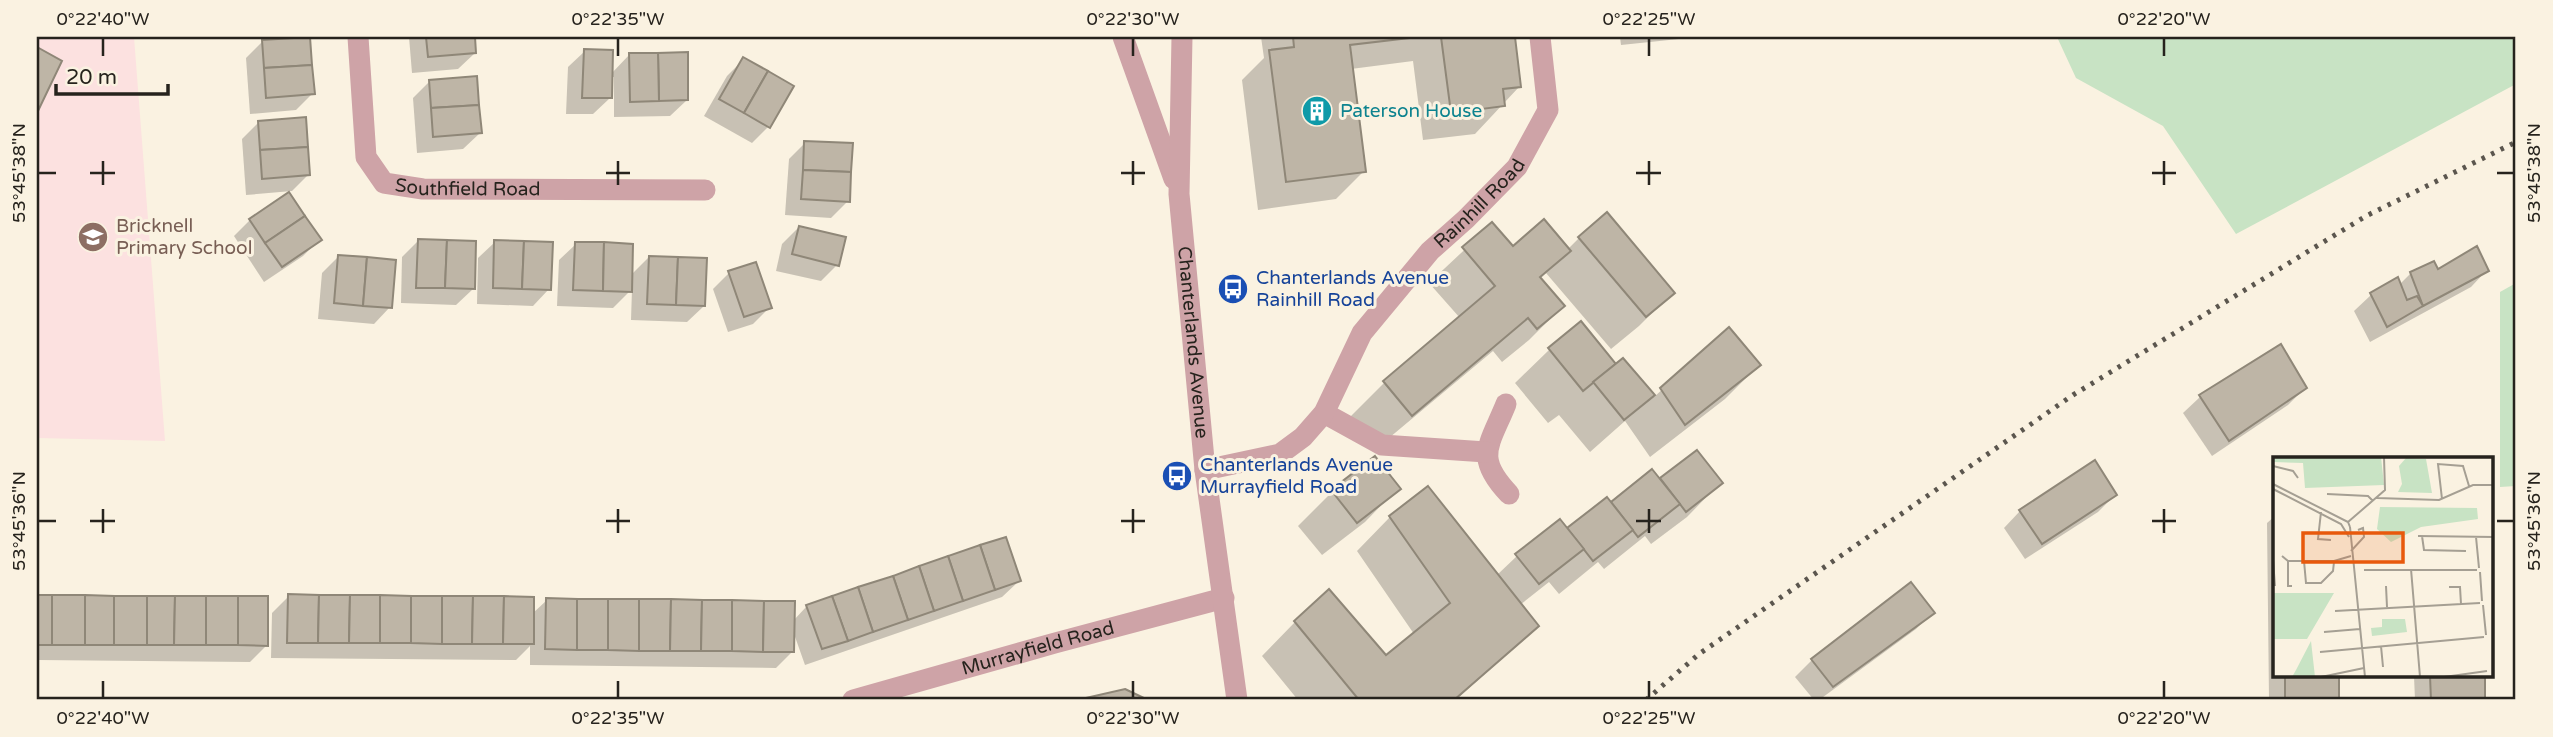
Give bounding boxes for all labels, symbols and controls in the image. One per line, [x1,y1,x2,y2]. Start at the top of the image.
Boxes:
text: 0°22'40"W [57,8,149,30]
text: 0°22'35"W [572,8,664,30]
text: 0°22'30"W [1087,8,1179,30]
text: 0°22'25"W [1603,8,1695,30]
text: 0°22'20"W [2118,8,2210,30]
scale bar [56,52,168,96]
text: 20 m [66,65,117,90]
building icon: Paterson House [1300,94,1334,128]
place label: Paterson House [1340,100,1482,122]
text: 53°45'38"N [8,123,30,223]
text: 53°45'38"N [2523,123,2545,223]
street label: Rainhill Road [1430,155,1530,253]
street label: Southfield Road [393,174,541,200]
place label: Bricknell Primary School [116,215,252,259]
school or university icon: Bricknell Primary School [76,220,110,254]
street label: Chanterlands Avenue [1173,245,1213,439]
place label: Chanterlands Avenue Rainhill Road [1256,267,1449,311]
bus stop icon: Chanterlands Avenue Rainhill Road [1216,272,1250,306]
place label: Chanterlands Avenue Murrayfield Road [1200,454,1393,498]
inset map [2273,457,2494,678]
bus stop icon: Chanterlands Avenue Murrayfield Road [1160,459,1194,493]
text: 53°45'36"N [8,471,30,571]
text: 53°45'36"N [2523,471,2545,571]
street label: Murrayfield Road [959,617,1117,680]
text: 0°22'40"W [57,707,149,729]
text: 0°22'35"W [572,707,664,729]
text: 0°22'30"W [1087,707,1179,729]
text: 0°22'25"W [1603,707,1695,729]
text: 0°22'20"W [2118,707,2210,729]

